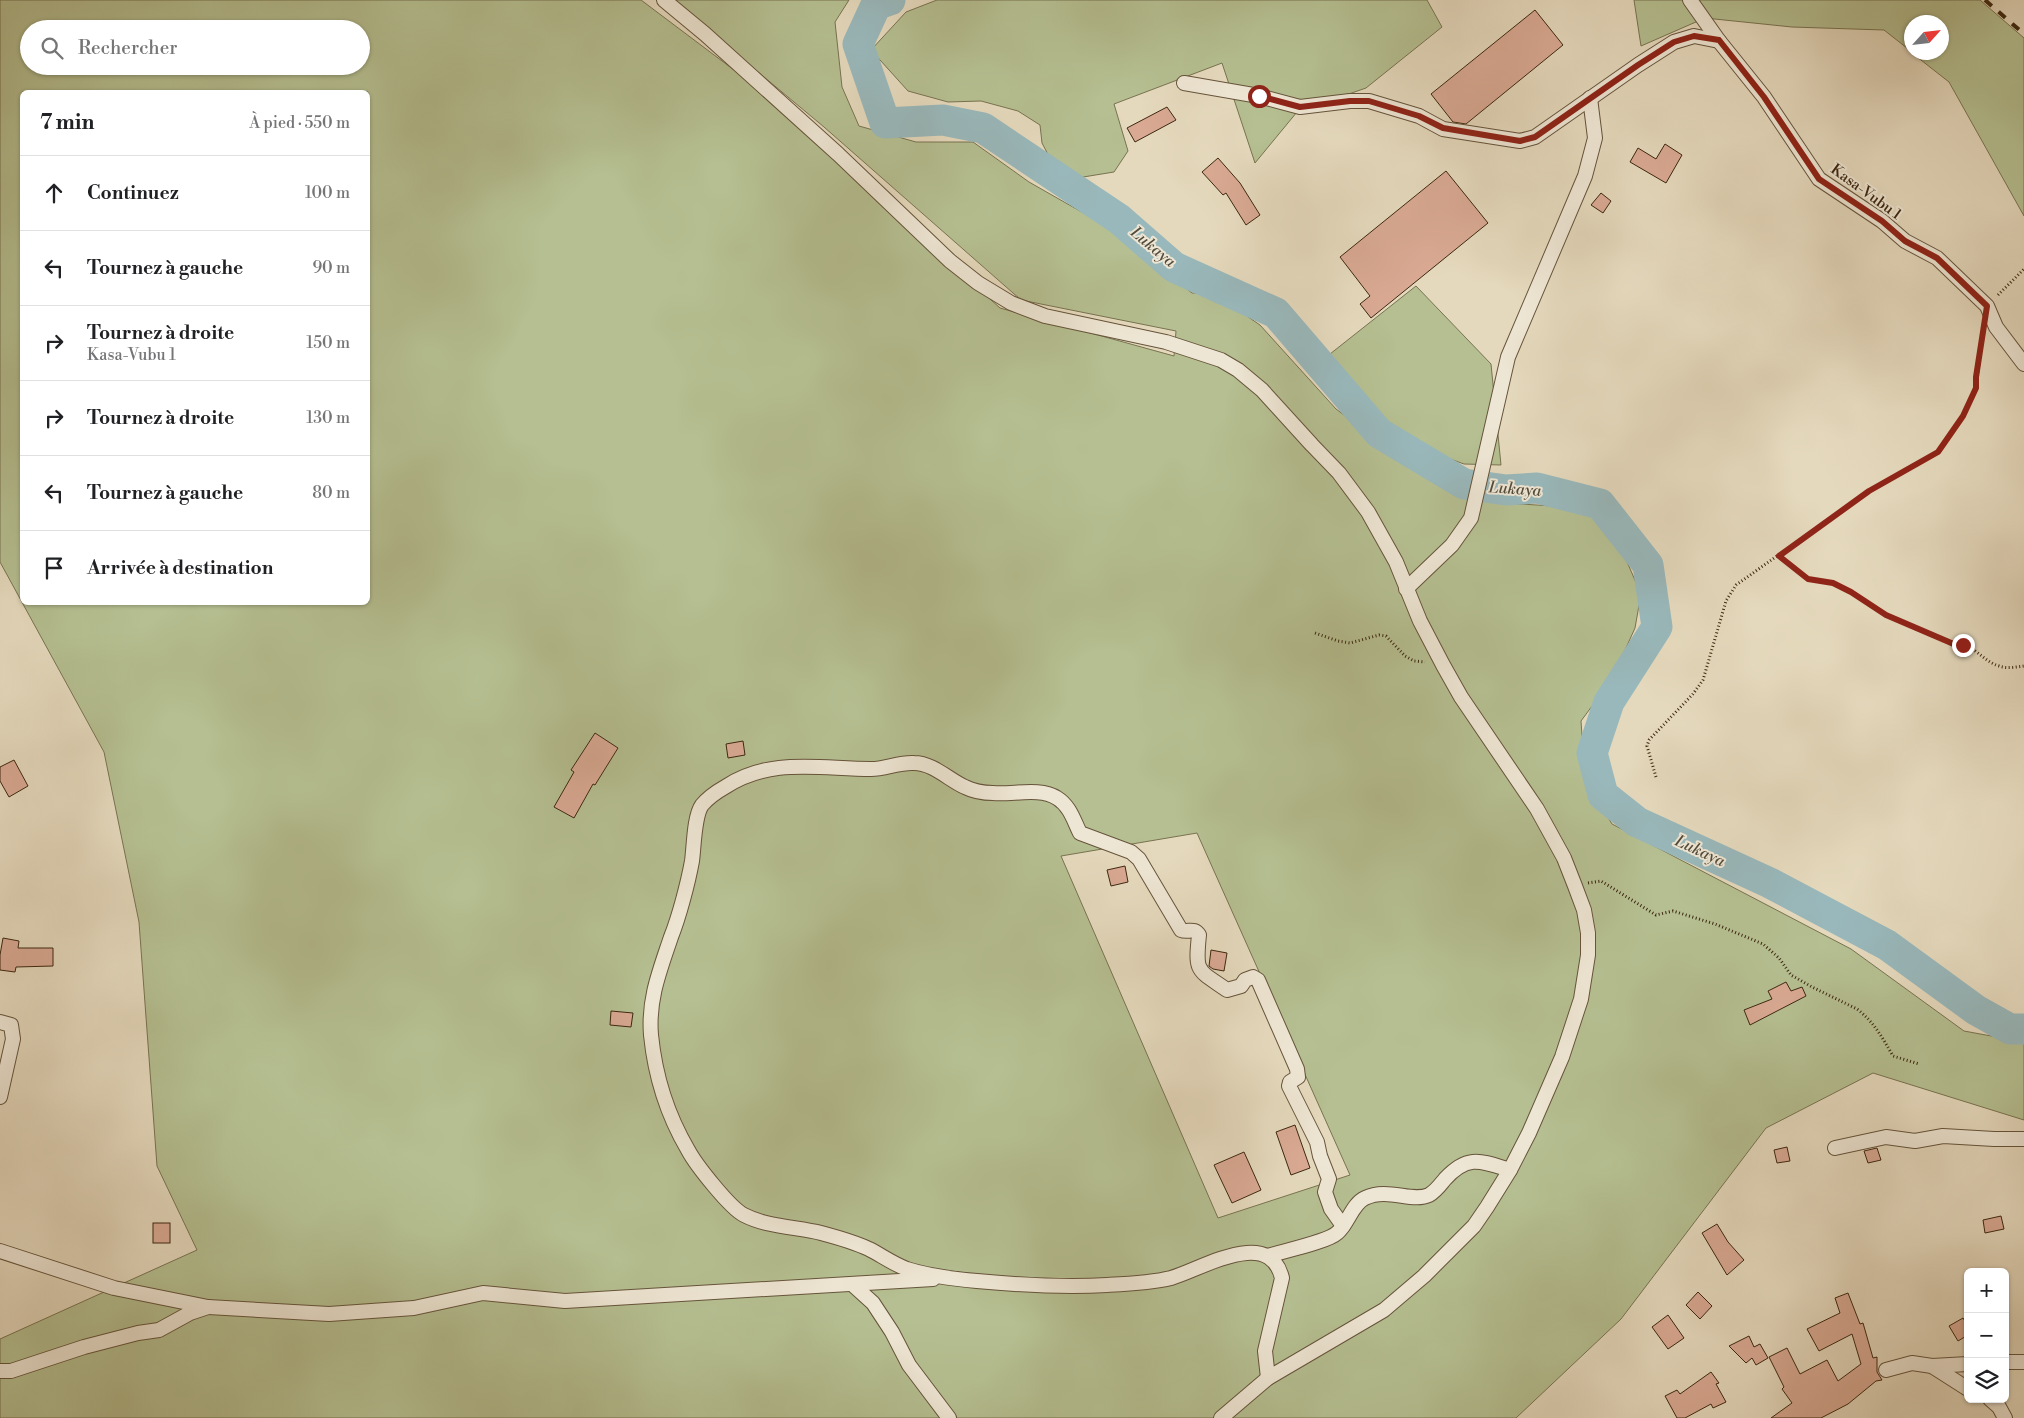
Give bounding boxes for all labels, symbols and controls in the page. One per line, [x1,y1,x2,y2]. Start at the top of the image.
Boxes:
north arrow [1904,15,1949,60]
search box [20,20,370,75]
icon: search [38,34,66,62]
text: Rechercher [78,36,177,60]
route start [1248,85,1271,108]
text: 7 min [40,110,94,136]
text: À pied · 550 m [249,113,350,133]
street label: Kasa-Vubu 1 [1827,160,1906,224]
icon: ahead [40,179,68,207]
text: Continuez [87,181,179,205]
text: 100 m [305,183,350,203]
water label: Lukaya [1126,222,1180,272]
icon: left [40,254,68,282]
text: Tournez à gauche [87,256,243,280]
text: 90 m [312,258,350,278]
text: Tournez à droite [87,321,234,345]
icon: right [40,329,68,357]
text: 150 m [306,333,350,353]
text: Kasa-Vubu 1 [87,345,176,365]
icon: right [40,404,68,432]
text: Tournez à droite [87,406,234,430]
text: 130 m [306,408,350,428]
water label: Lukaya [1487,477,1542,501]
icon: left [40,479,68,507]
text: Tournez à gauche [87,481,243,505]
text: 80 m [312,483,350,503]
icon: arrive [40,554,68,582]
text: Arrivée à destination [87,556,273,580]
route end [1952,634,1975,657]
water label: Lukaya [1671,830,1728,871]
map controls [1964,1268,2009,1403]
button: + [1964,1268,2009,1313]
button: − [1964,1313,2009,1358]
button: layers [1964,1358,2009,1403]

